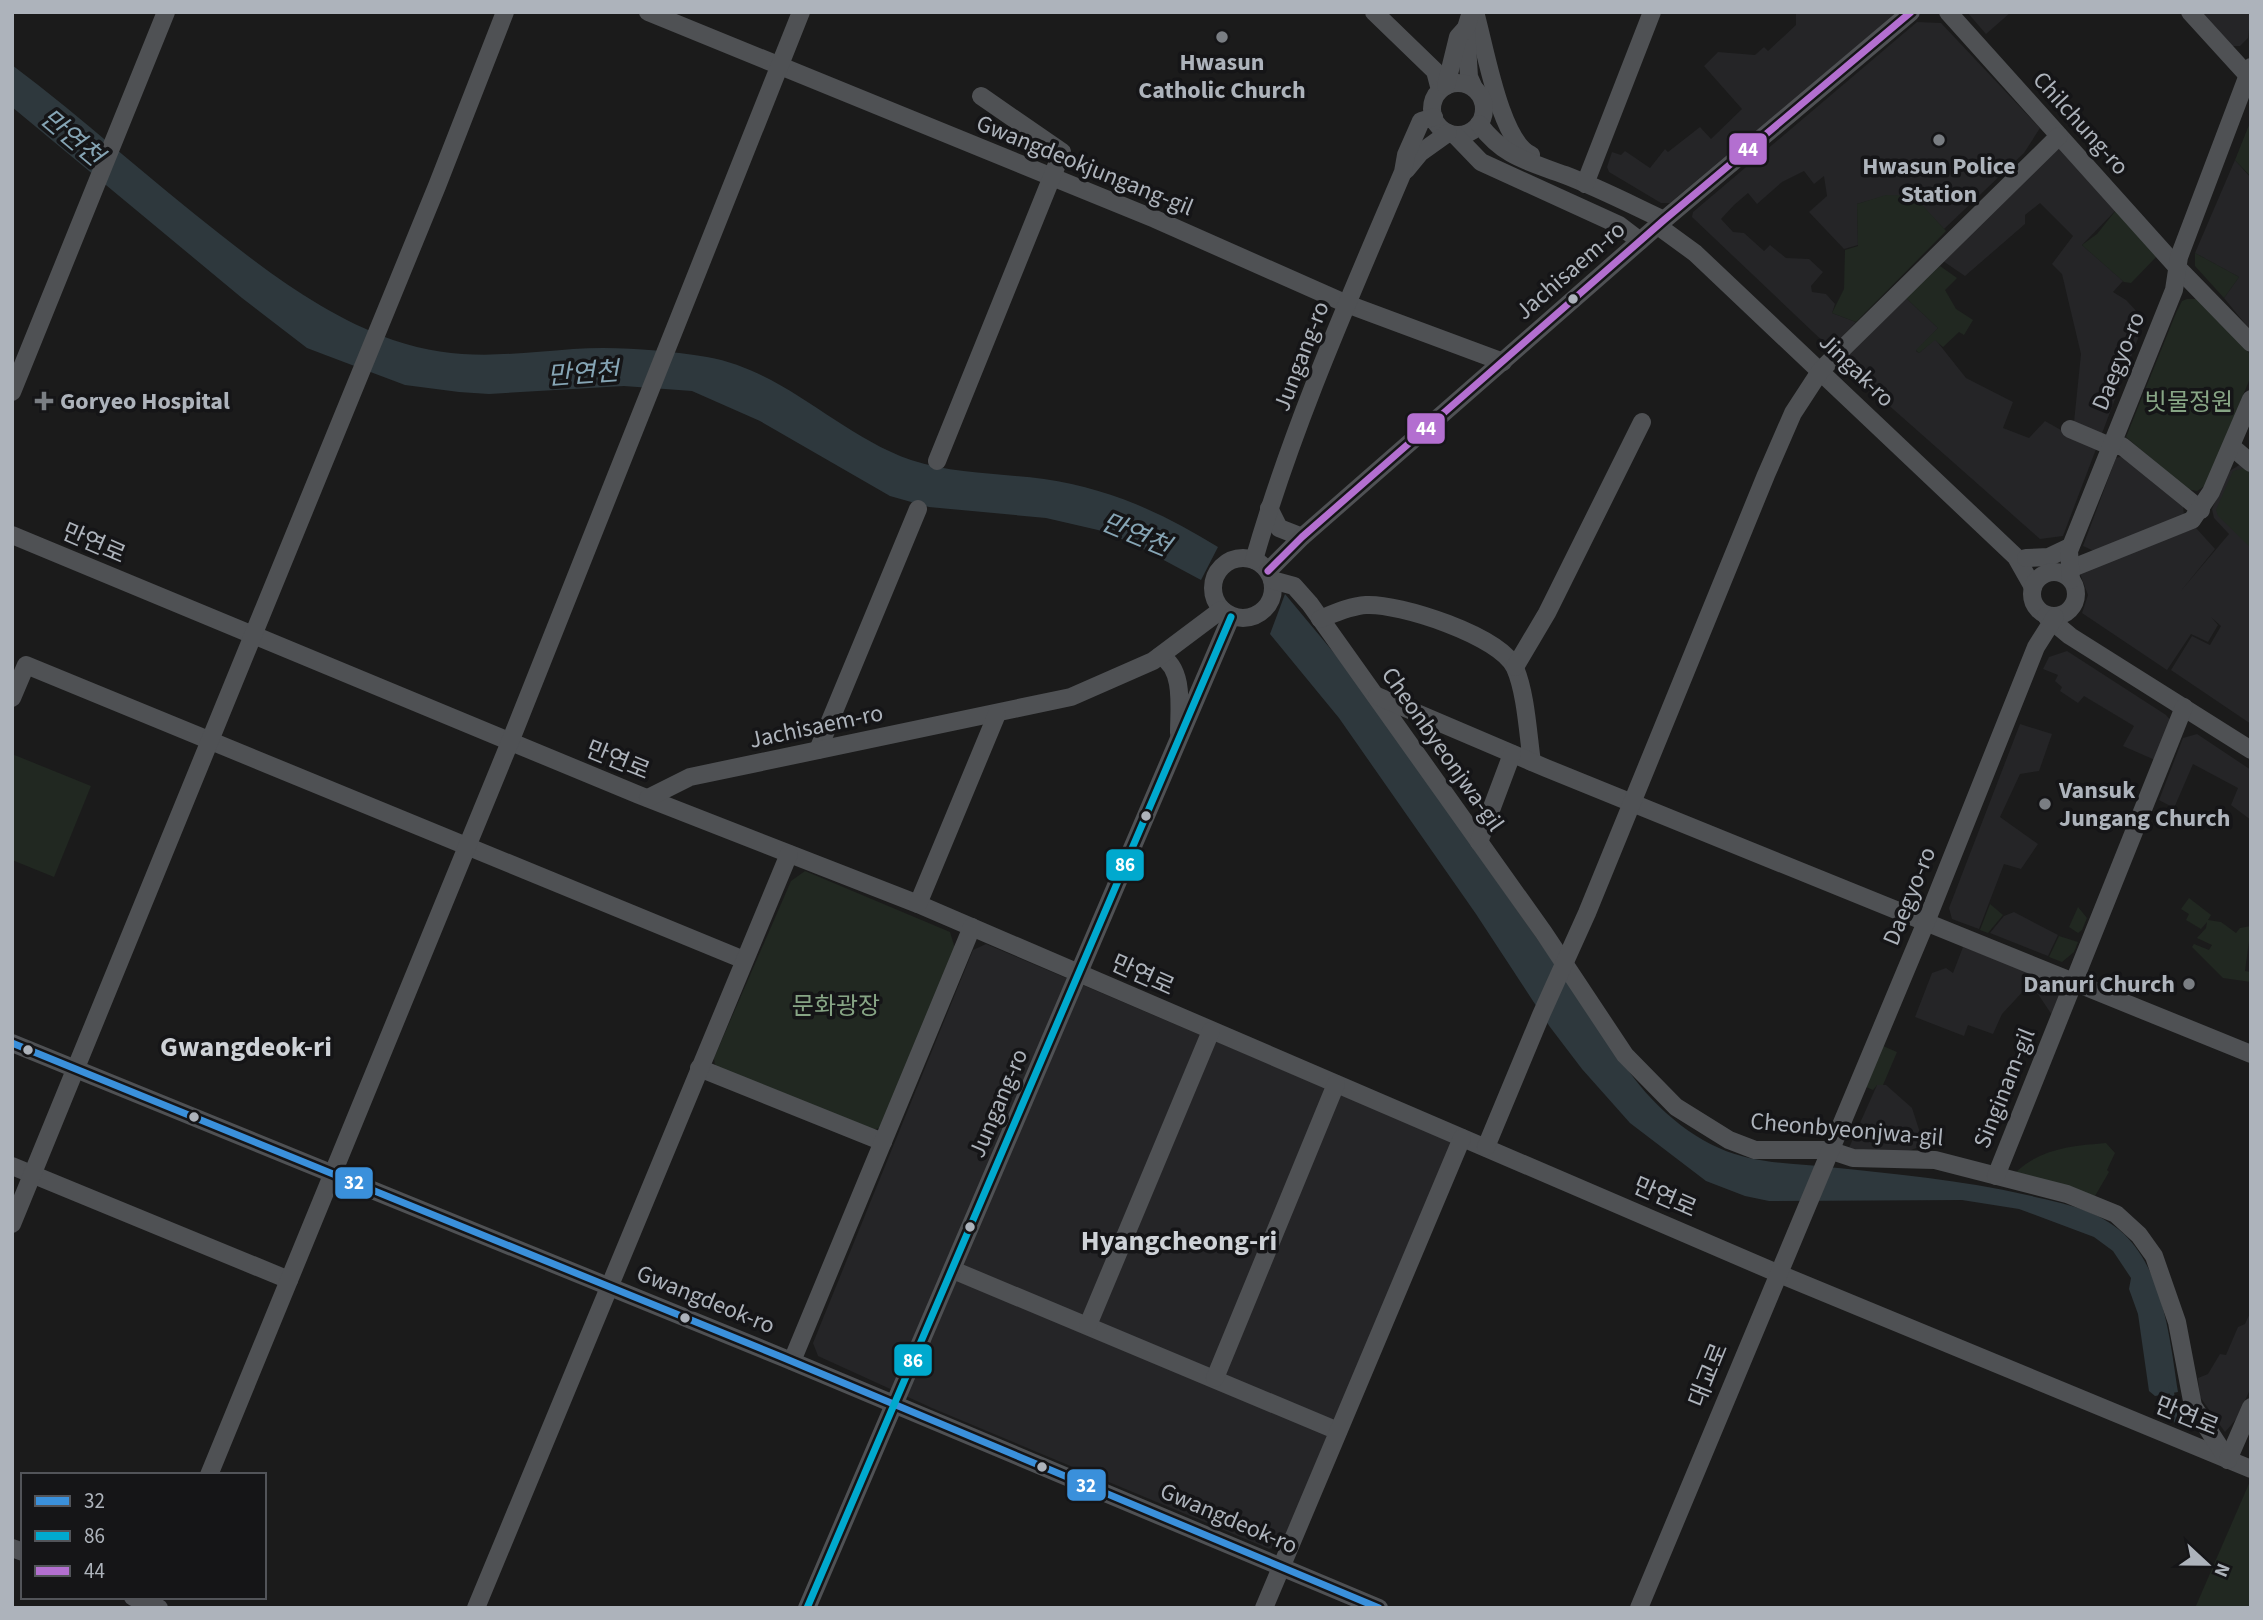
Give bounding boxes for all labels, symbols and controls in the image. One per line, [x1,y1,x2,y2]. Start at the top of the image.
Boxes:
marker: Hwasun Catholic Church [1214,29,1230,45]
place label: Hwasun Catholic Church [1138,45,1306,108]
street label: Chilchung-ro [2024,63,2137,183]
water label: 만연천 [32,100,113,177]
street label: Gwangdeokjungang-gil [971,106,1199,225]
line badge: 44 [1728,132,1768,166]
marker: Hwasun Police Station [1931,132,1947,148]
text: 44 [1738,137,1758,164]
place label: Hwasun Police Station [1862,149,2016,212]
street label: Jachisaem-ro [1508,213,1633,328]
unlabelled marker [1566,292,1580,306]
street label: Jungang-ro [1264,296,1338,416]
street label: Daegyo-ro [2083,306,2154,416]
street label: Jingak-ro [1811,325,1903,415]
water label: 만연천 [546,352,623,394]
place label: Goryeo Hospital [60,384,230,419]
park label: 빗물정원 [2145,385,2233,420]
marker: Goryeo Hospital [34,391,54,411]
line badge: 44 [1406,412,1446,445]
text: 44 [1416,416,1436,443]
water label: 만연천 [1096,503,1179,567]
street label: 만연로 [56,514,131,573]
street label: Cheonbyeonjwa-gil [1373,660,1512,839]
street label: Jachisaem-ro [746,695,886,758]
street label: 만연로 [581,732,655,789]
place label: Vansuk Jungang Church [2058,773,2230,836]
marker: Vansuk Jungang Church [2037,796,2053,812]
unlabelled marker [1139,809,1153,823]
street label: Daegyo-ro [1874,841,1945,951]
line badge: 86 [1105,848,1145,882]
text: 86 [1115,852,1135,879]
street label: 만연로 [1105,946,1180,1005]
place label: Danuri Church [2023,967,2175,1002]
marker: Danuri Church [2181,976,2197,992]
park label: 문화광장 [792,989,880,1024]
street label: Singinam-gil [1965,1023,2044,1153]
district label: Gwangdeok-ri [160,1027,332,1067]
unlabelled marker [21,1043,35,1057]
street label: Jungang-ro [960,1043,1037,1163]
street label: Cheonbyeonjwa-gil [1749,1104,1945,1155]
unlabelled marker [187,1110,201,1124]
line badge: 32 [334,1166,374,1200]
street label: 만연로 [1627,1168,1702,1227]
text: 32 [344,1170,364,1197]
unlabelled marker [963,1220,977,1234]
district label: Hyangcheong-ri [1081,1221,1277,1261]
street label: Gwangdeok-ro [631,1256,780,1343]
unlabelled marker [678,1311,692,1325]
street label: 대교로 [1680,1338,1737,1412]
line badge: 86 [893,1343,933,1377]
text: 86 [903,1348,923,1375]
street label: 만연로 [2150,1388,2224,1445]
unlabelled marker [1035,1460,1049,1474]
line badge: 32 [1066,1468,1107,1502]
legend [21,1473,266,1599]
text: 32 [1076,1473,1096,1500]
street label: Gwangdeok-ro [1155,1474,1303,1563]
text: 32 [84,1486,105,1516]
text: 86 [84,1521,105,1551]
north arrow [2172,1529,2242,1599]
text: 44 [84,1556,105,1586]
text: N [2206,1559,2236,1581]

